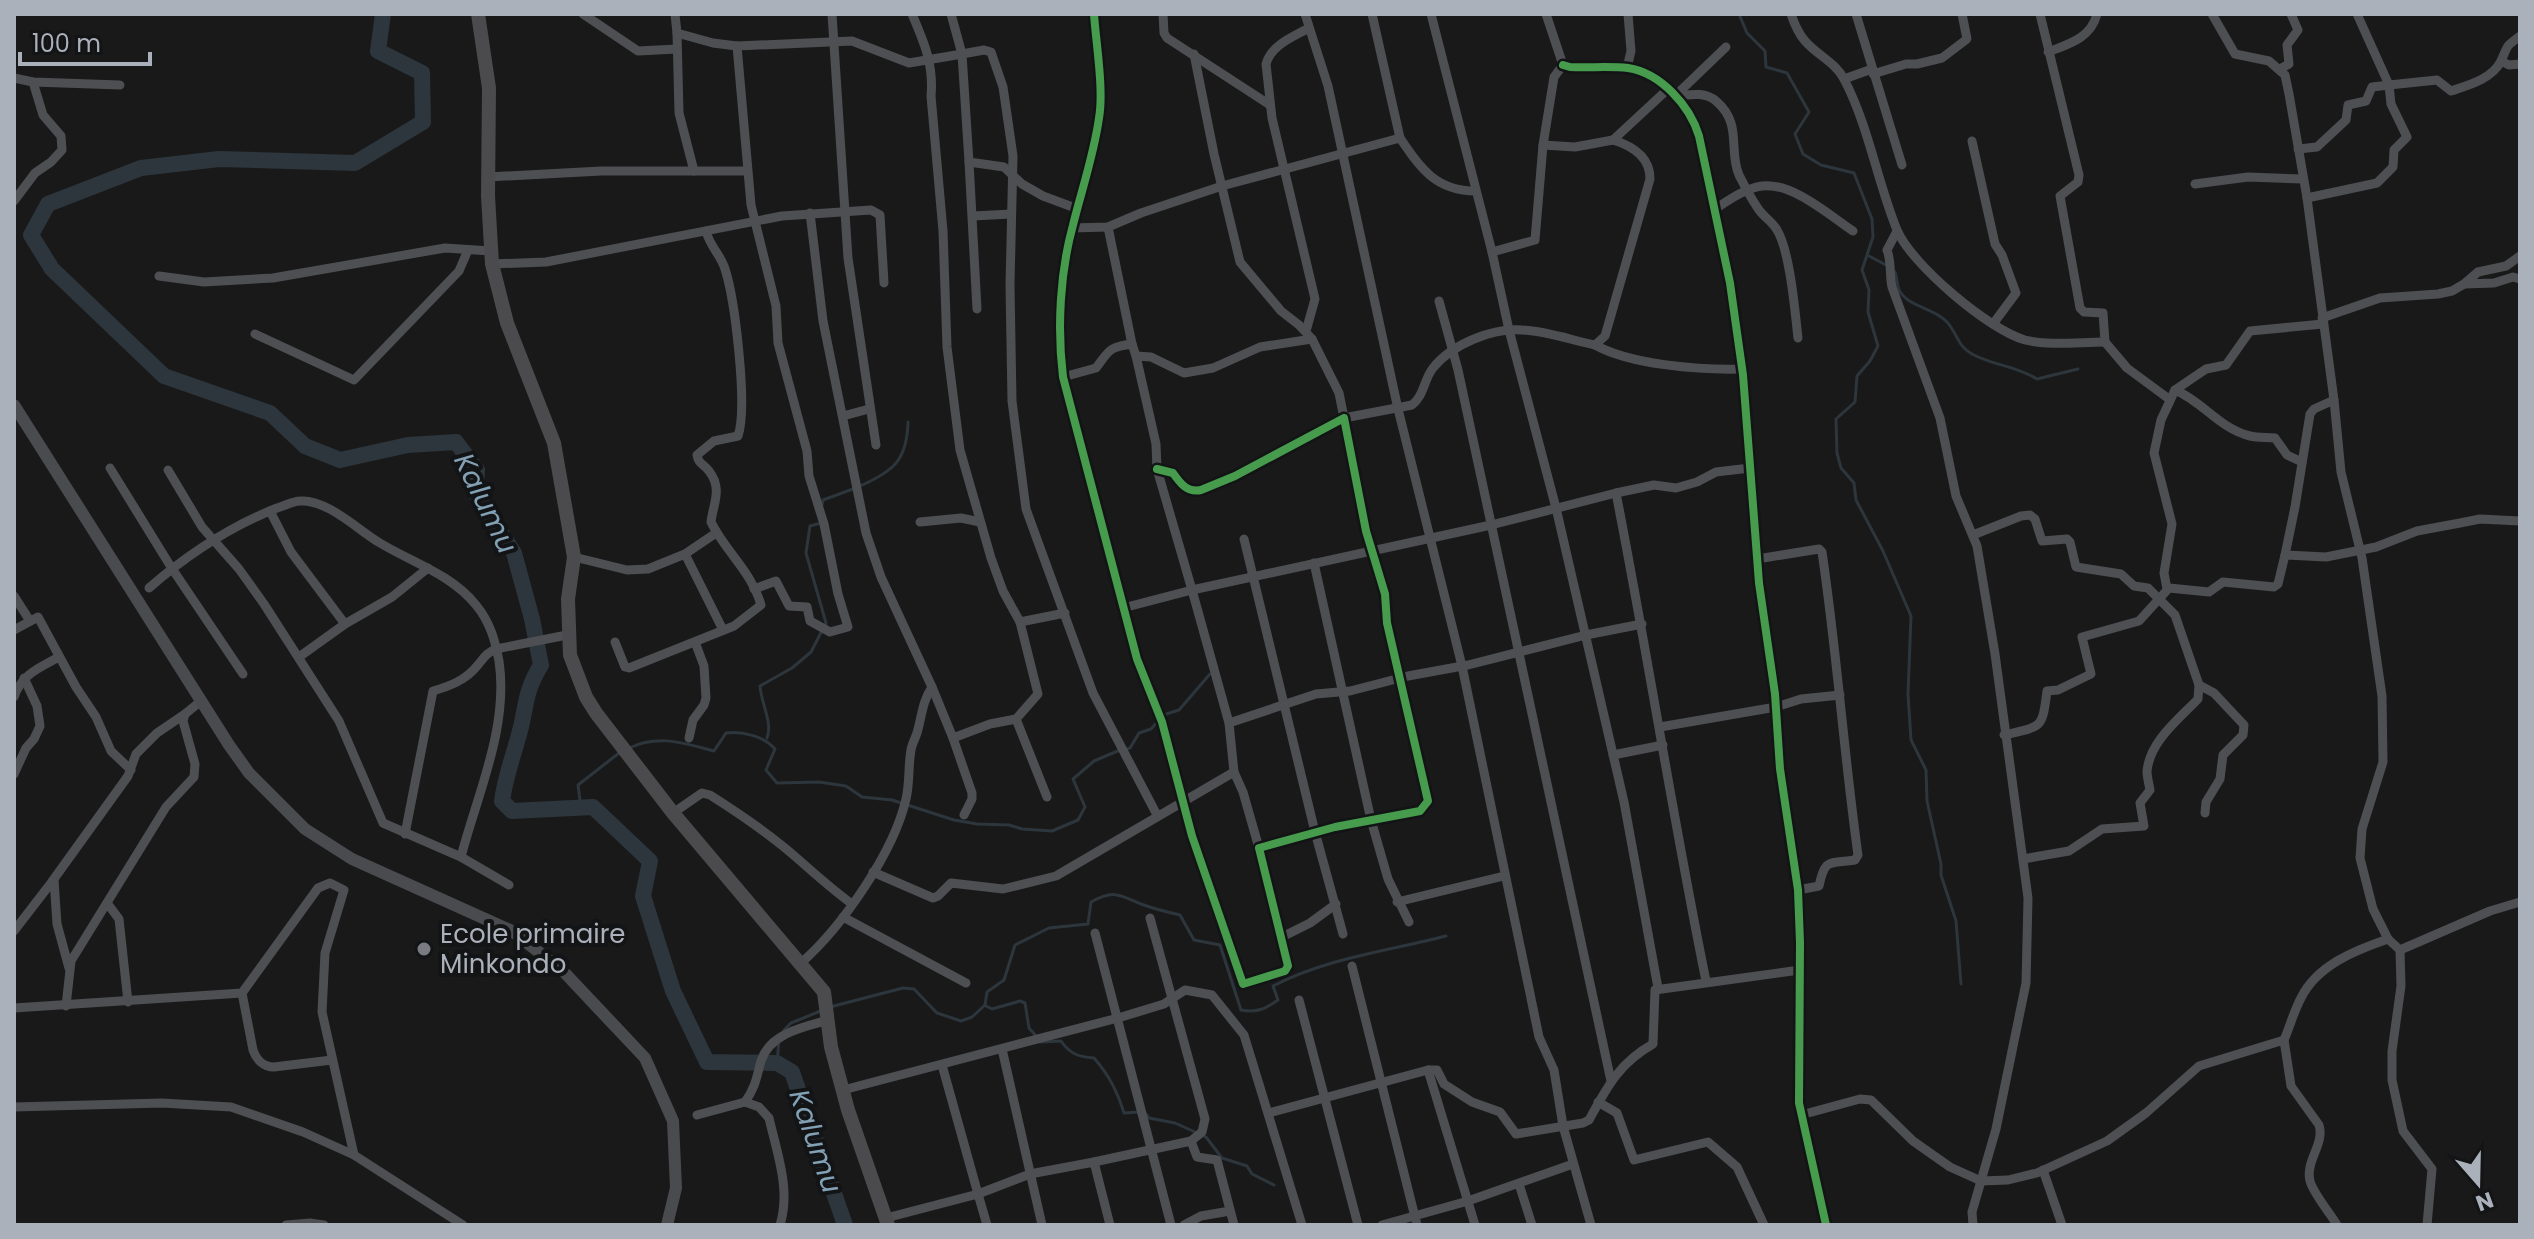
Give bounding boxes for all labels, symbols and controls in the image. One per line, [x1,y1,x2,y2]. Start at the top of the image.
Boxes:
scale bar [20,16,150,66]
text: 100 m [32,27,101,60]
water label: Kalumu [445,446,527,560]
place label: Ecole primaire Minkondo [440,916,625,982]
marker: Ecole primaire Minkondo [415,940,433,958]
water label: Kalumu [780,1084,851,1198]
north arrow [2438,1143,2518,1223]
text: N [2472,1184,2498,1219]

